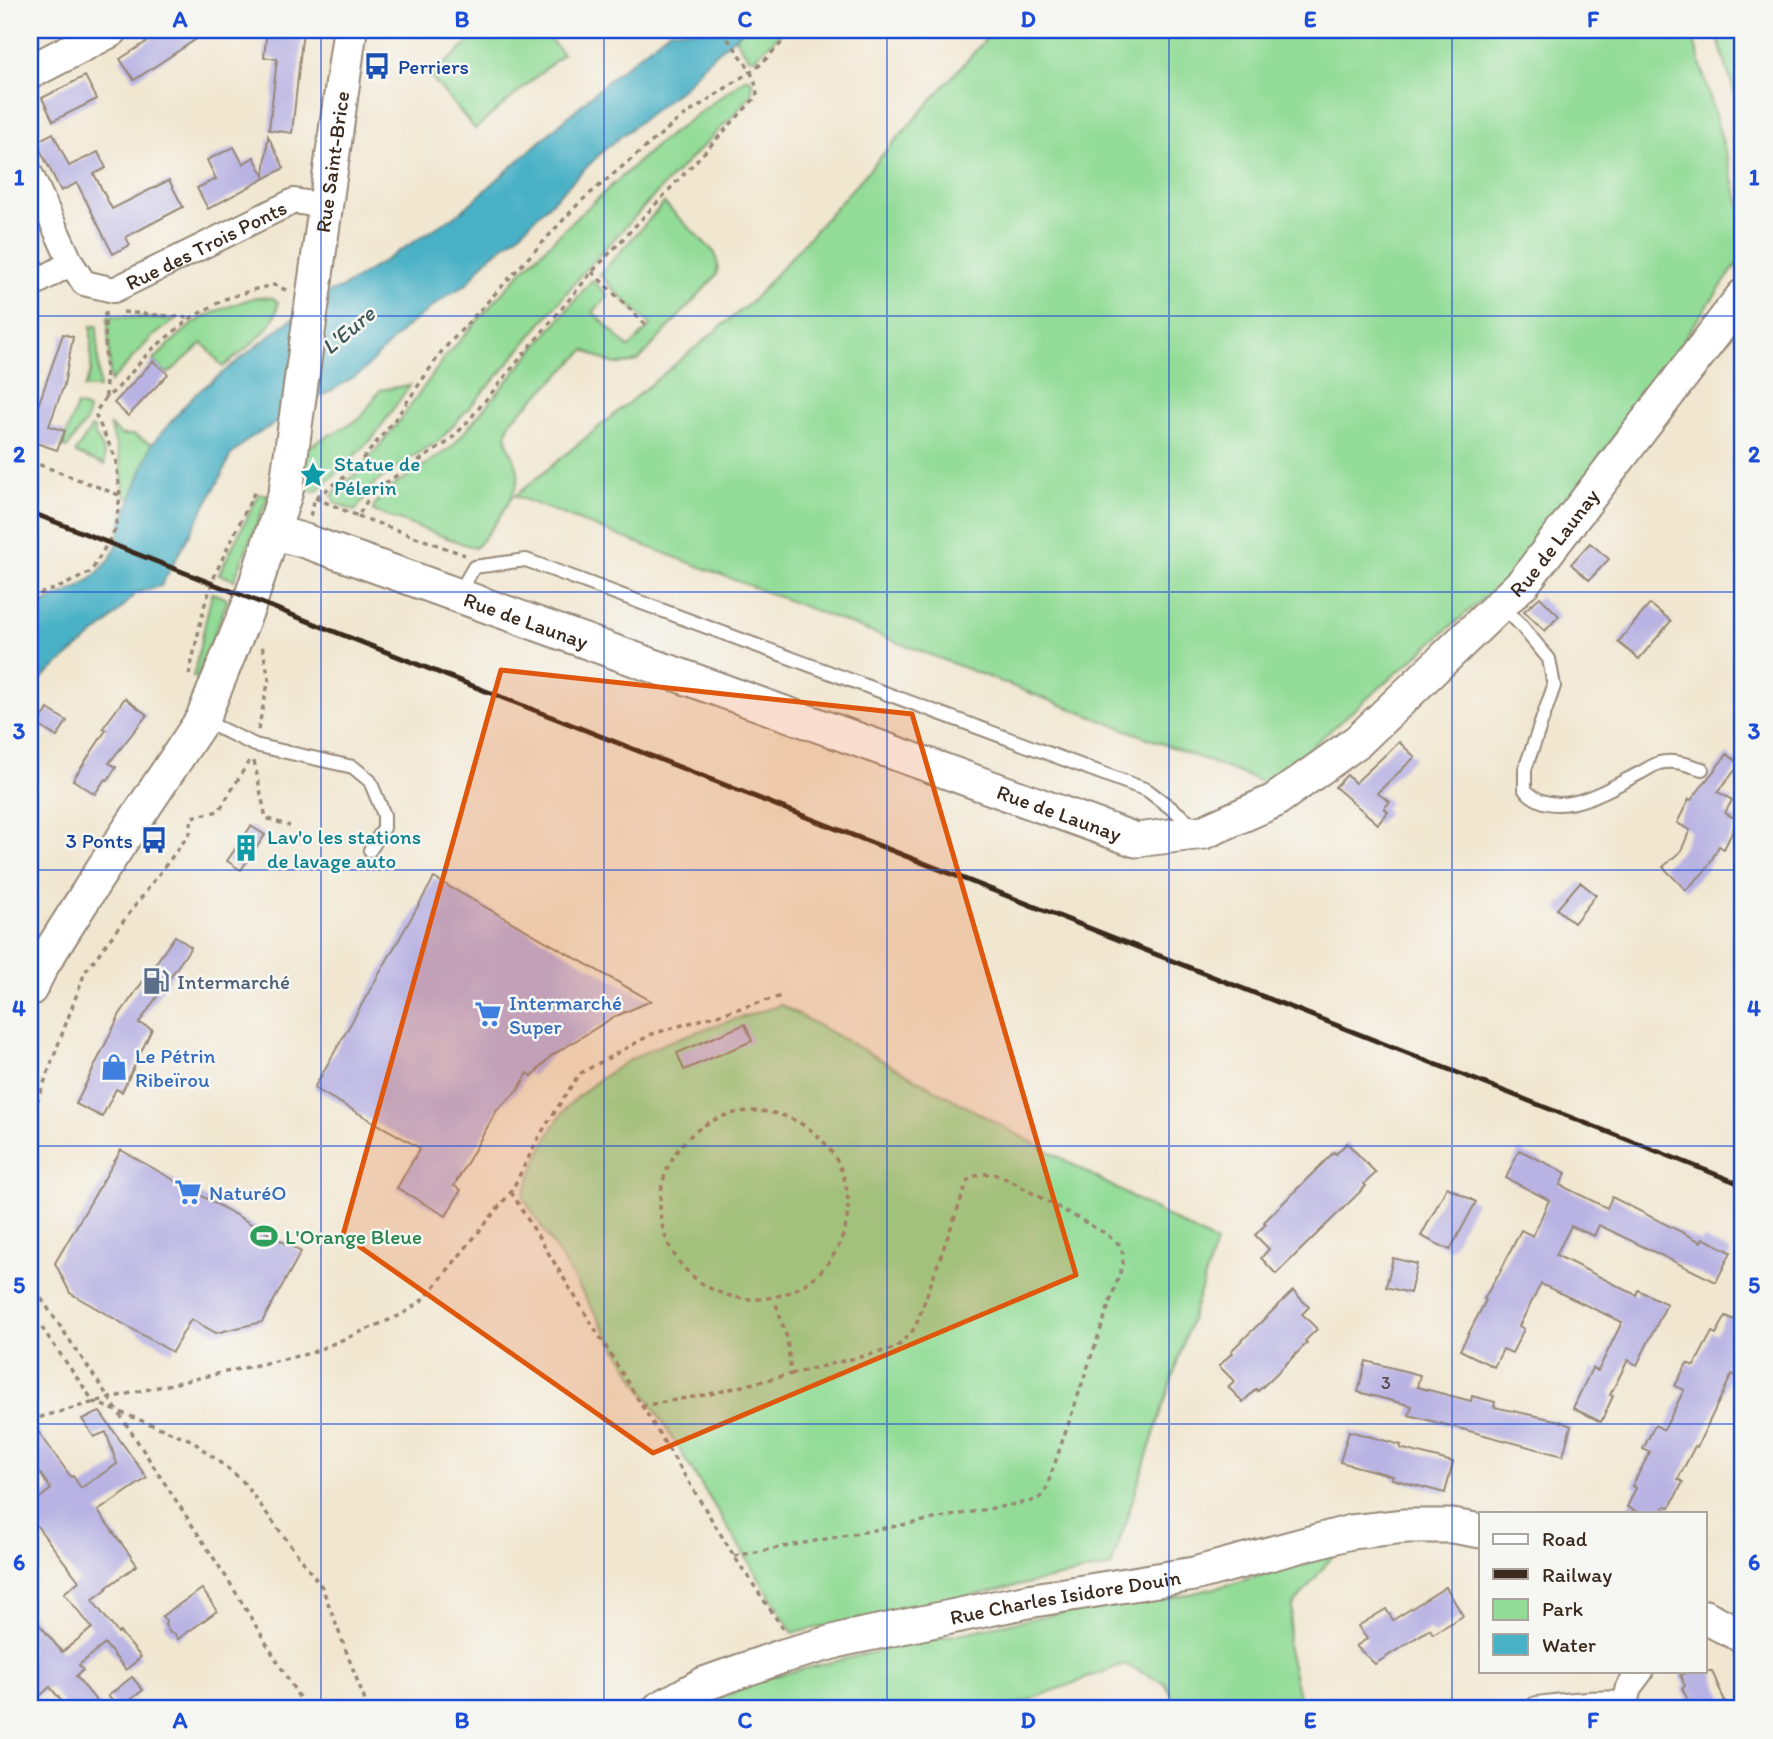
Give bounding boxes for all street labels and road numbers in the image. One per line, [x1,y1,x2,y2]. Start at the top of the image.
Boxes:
street label: Rue Saint-Brice [310,89,354,234]
street label: Rue des Trois Ponts [121,194,290,295]
street label: Rue de Launay [1504,483,1604,602]
street label: Rue de Launay [460,586,592,654]
street label: Rue de Launay [994,778,1125,846]
street label: Rue Charles Isidore Douin [948,1564,1183,1629]

